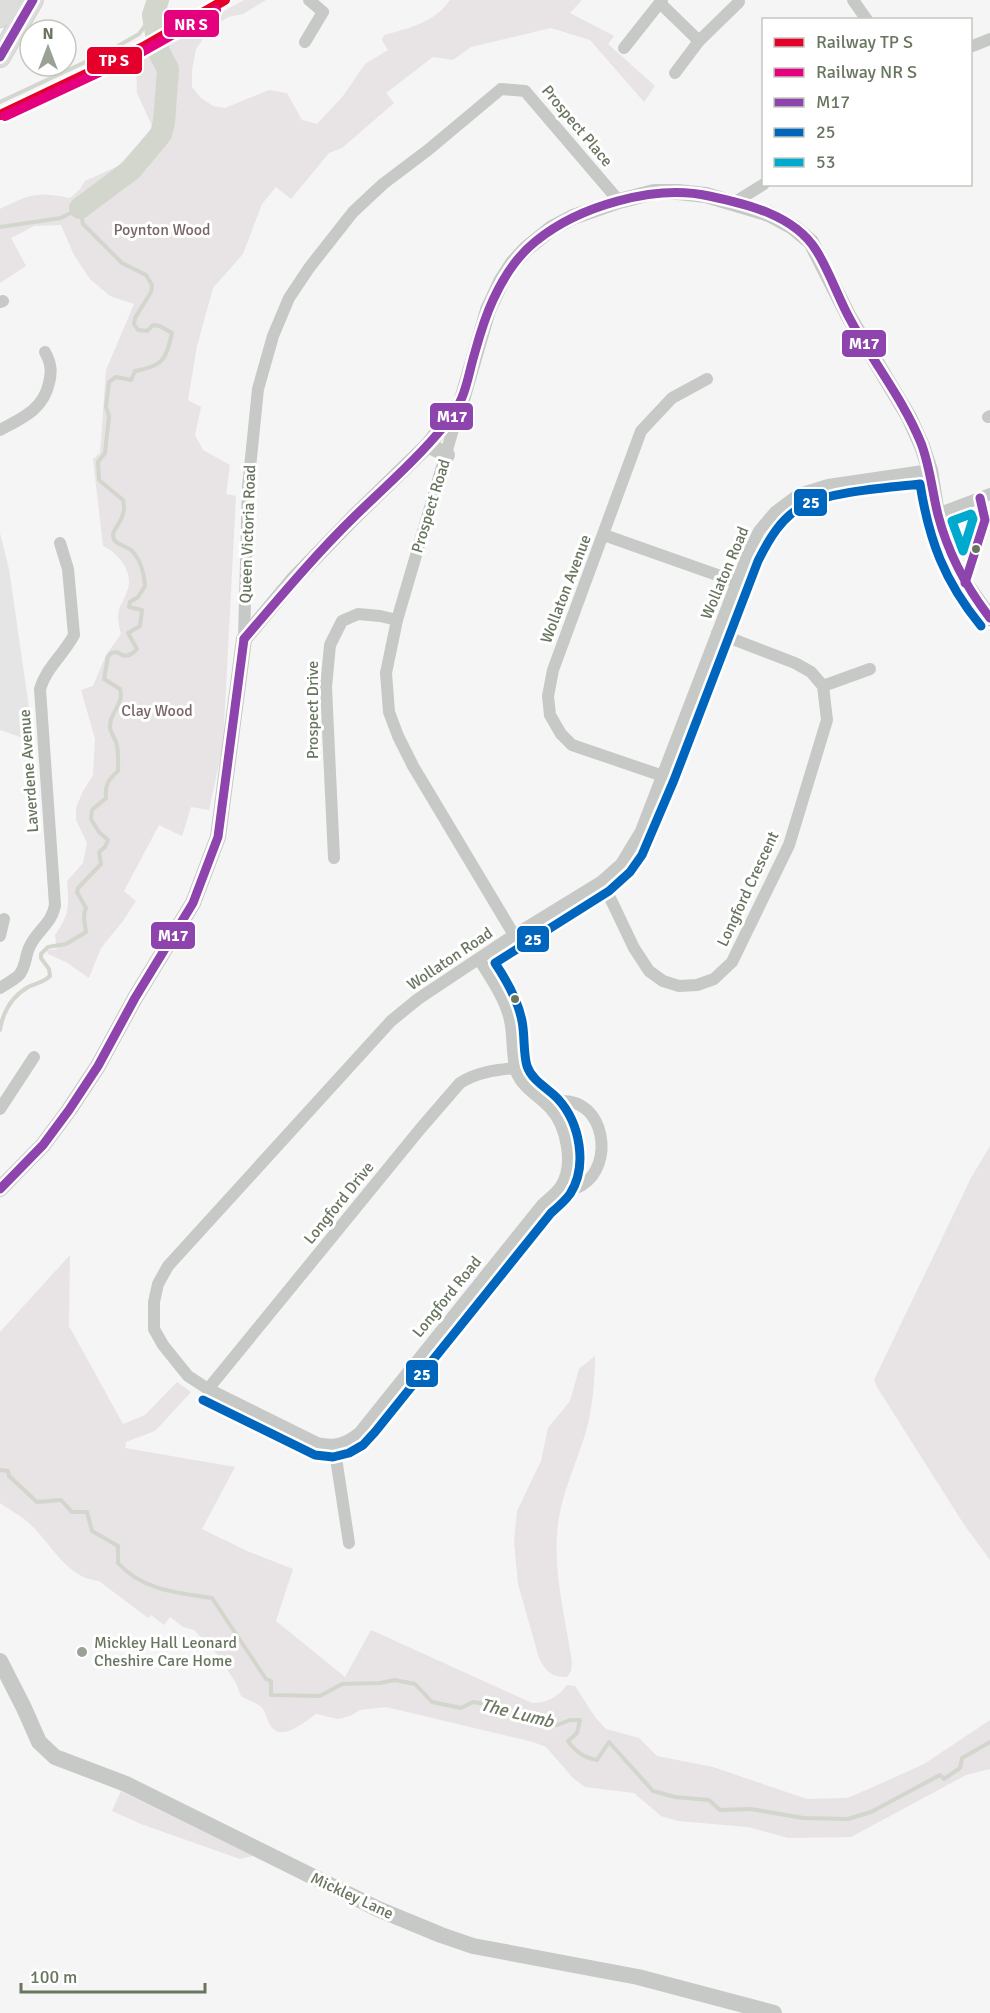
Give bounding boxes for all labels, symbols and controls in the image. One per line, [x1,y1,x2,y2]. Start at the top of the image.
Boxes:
line badge: NR S [163,9,220,38]
text: NR S [174,15,208,35]
north arrow [18,18,78,78]
legend [762,18,972,186]
text: N [42,24,54,44]
text: Railway TP S [816,31,913,53]
line badge: TP S [86,46,143,75]
text: TP S [99,51,129,71]
text: Railway NR S [816,61,917,83]
street label: Prospect Place [537,81,617,171]
text: M17 [816,91,850,113]
text: 25 [816,121,835,143]
text: 53 [816,151,835,173]
park label: Poynton Wood [113,220,211,240]
line badge: M17 [841,329,887,358]
text: M17 [849,334,880,354]
line badge: M17 [429,402,474,431]
text: M17 [437,407,468,427]
street label: Prospect Road [407,457,455,555]
street label: Queen Victoria Road [236,464,260,604]
line badge: 25 [793,488,828,517]
text: 25 [802,493,820,513]
street label: Wollaton Road [697,524,753,622]
street label: Wollaton Avenue [536,532,596,646]
unlabelled marker [970,543,982,555]
street label: Prospect Drive [303,661,323,759]
park label: Clay Wood [121,701,193,721]
street label: Laverdene Avenue [15,709,43,833]
street label: Longford Crescent [713,828,784,950]
line badge: M17 [150,921,196,950]
street label: Wollaton Road [403,923,497,995]
line badge: 25 [516,925,550,953]
text: M17 [158,926,189,946]
text: 25 [524,930,542,950]
unlabelled marker [509,993,521,1005]
street label: Longford Drive [300,1158,378,1248]
street label: Longford Road [408,1252,486,1342]
line badge: 25 [405,1359,439,1388]
text: 25 [413,1365,431,1385]
place label: Mickley Hall Leonard Cheshire Care Home [94,1633,237,1671]
marker: Mickley Hall Leonard Cheshire Care Home [75,1645,89,1659]
water label: The Lumb [478,1693,557,1733]
street label: Mickley Lane [307,1868,397,1924]
scale bar [21,1956,206,1994]
text: 100 m [30,1966,77,1988]

